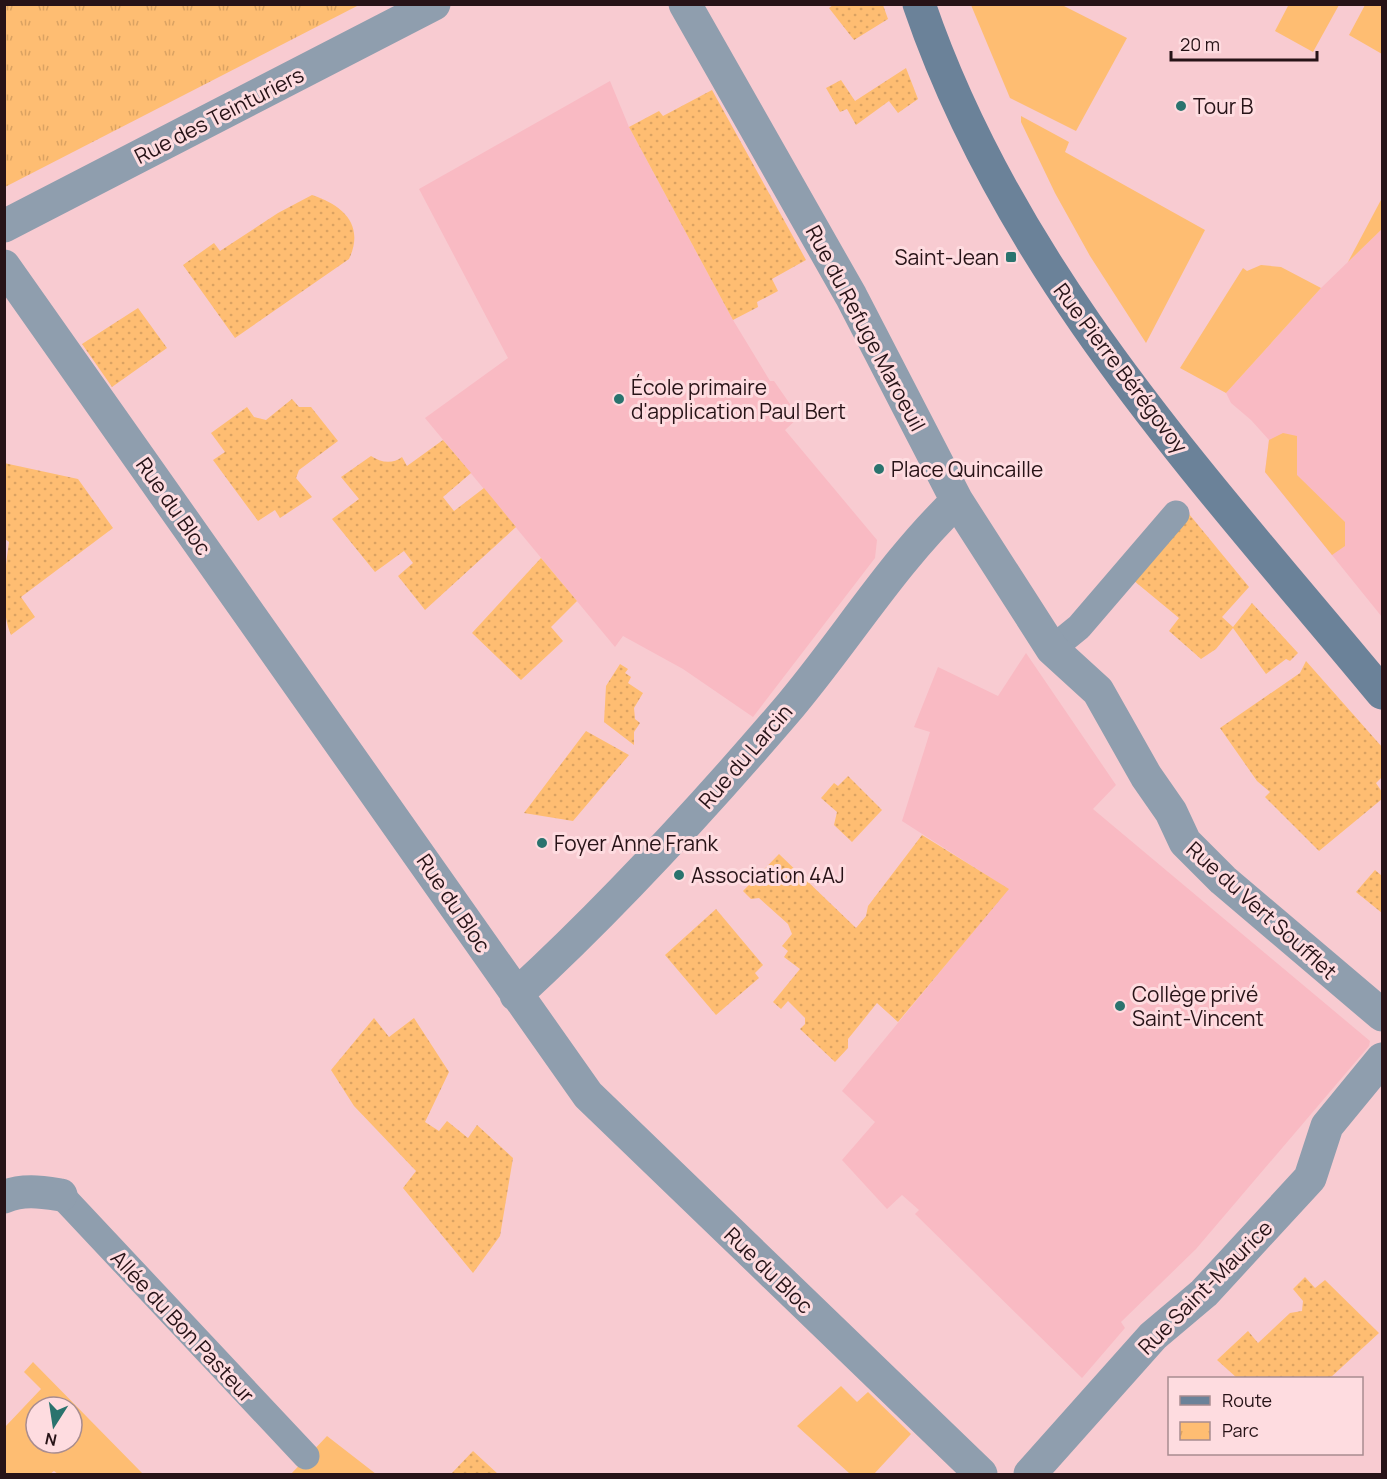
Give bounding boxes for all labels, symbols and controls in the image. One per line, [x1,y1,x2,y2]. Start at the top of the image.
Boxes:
scale bar [1171,24,1316,62]
text: 20 m [1180,32,1220,56]
street label: Rue des Teinturiers [130,60,308,170]
place label: Tour B [1193,92,1254,120]
marker: Tour B [1174,99,1188,113]
street label: Rue du Refuge Maroeuil [800,220,932,436]
place label: Saint-Jean [894,243,999,271]
marker: Saint-Jean [1004,250,1018,264]
street label: Rue Pierre Bérégovoy [1048,277,1194,459]
place label: École primaire d'application Paul Bert [631,373,846,425]
marker: École primaire d'application Paul Bert [612,392,626,406]
street label: Rue du Bloc [130,452,218,560]
place label: Place Quincaille [891,455,1043,483]
marker: Place Quincaille [872,462,886,476]
street label: Rue du Larcin [692,698,798,814]
place label: Foyer Anne Frank [554,829,718,857]
street label: Rue du Vert Soufflet [1181,835,1343,985]
marker: Foyer Anne Frank [535,836,549,850]
street label: Rue du Bloc [411,848,497,958]
place label: Association 4AJ [691,861,845,889]
marker: Association 4AJ [672,868,686,882]
place label: Collège privé Saint-Vincent [1132,980,1264,1032]
marker: Collège privé Saint-Vincent [1113,999,1127,1013]
street label: Rue Saint-Maurice [1132,1214,1278,1360]
street label: Rue du Bloc [719,1221,819,1319]
street label: Allée du Bon Pasteur [105,1244,261,1408]
legend [1168,1377,1363,1455]
text: Route [1222,1388,1272,1412]
north arrow [24,1395,84,1455]
text: Parc [1222,1418,1259,1442]
text: N [43,1428,59,1452]

